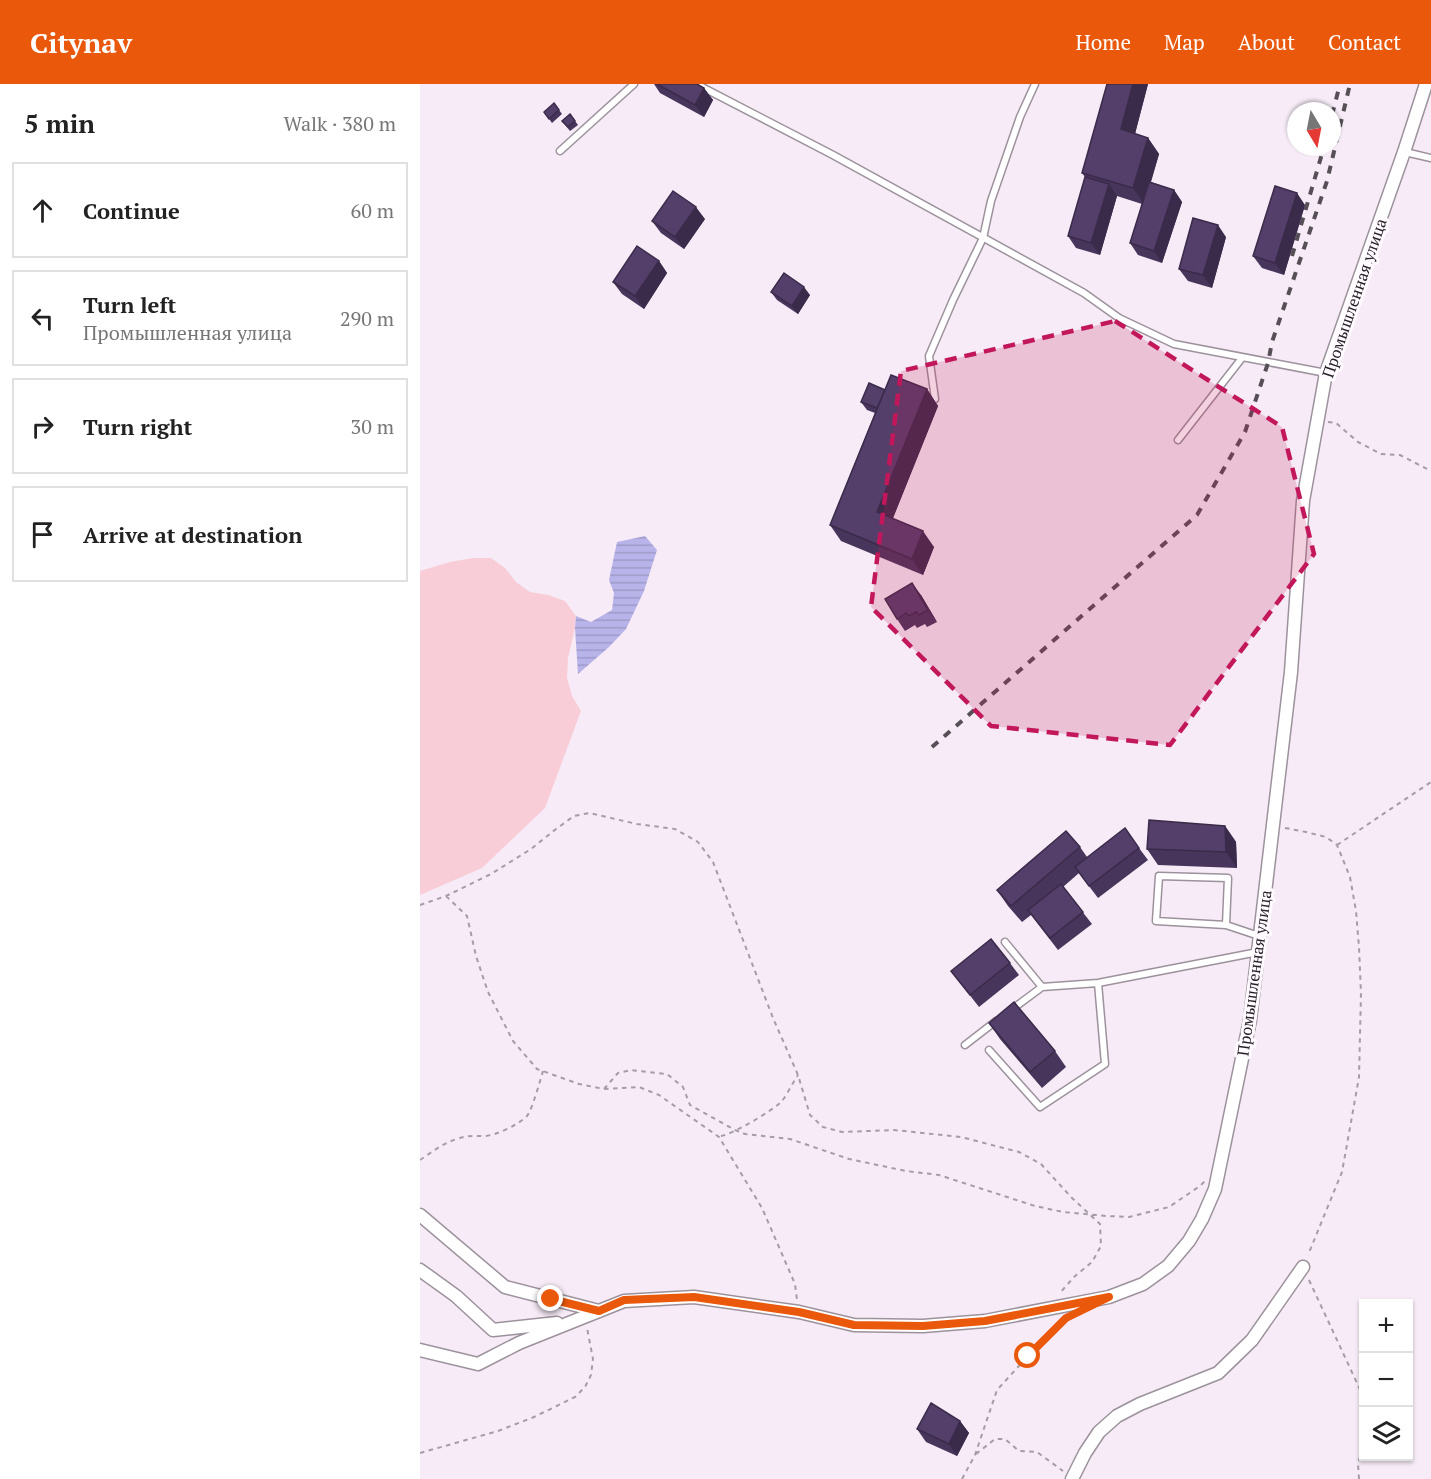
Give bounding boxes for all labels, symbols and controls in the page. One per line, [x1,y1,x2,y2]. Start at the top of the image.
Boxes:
text: Citynav [30,24,132,61]
text: Home [1075,28,1131,56]
text: Map [1164,28,1205,56]
text: About [1238,28,1295,56]
text: Contact [1328,28,1401,56]
north arrow [1287,102,1341,156]
text: 5 min [24,106,95,140]
text: Walk · 380 m [284,110,396,137]
icon: ahead [26,194,59,227]
text: Continue [83,196,180,225]
text: 60 m [351,197,394,224]
street label: Промышленная улица [1316,215,1392,381]
text: Turn left [83,290,176,319]
icon: left [26,302,59,335]
text: 290 m [340,305,394,332]
text: Промышленная улица [83,319,292,346]
icon: right [26,410,59,443]
text: Turn right [83,412,192,441]
text: 30 m [351,413,394,440]
icon: arrive [26,518,59,551]
text: Arrive at destination [83,520,302,549]
street label: Промышленная улица [1231,889,1277,1057]
route end [537,1285,563,1311]
map controls [1359,1299,1413,1461]
button: + [1359,1299,1413,1353]
route start [1014,1342,1040,1368]
button: − [1359,1353,1413,1407]
button: layers [1359,1407,1413,1461]

